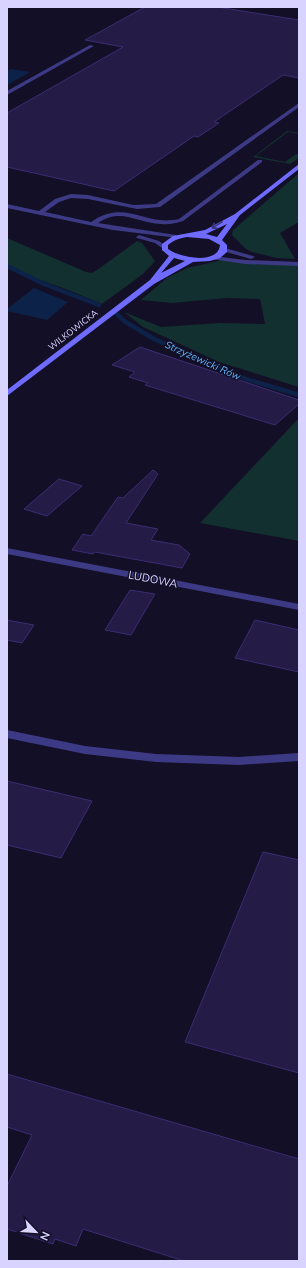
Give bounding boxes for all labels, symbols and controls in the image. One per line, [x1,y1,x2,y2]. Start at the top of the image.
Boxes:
one-way arrow [211,222,223,230]
street label: WILKOWICKA [46,307,100,352]
water label: Strzyżewicki Rów [163,338,243,383]
street label: LUDOWA [127,567,179,591]
north arrow [16,1212,56,1252]
text: N [37,1230,53,1243]

